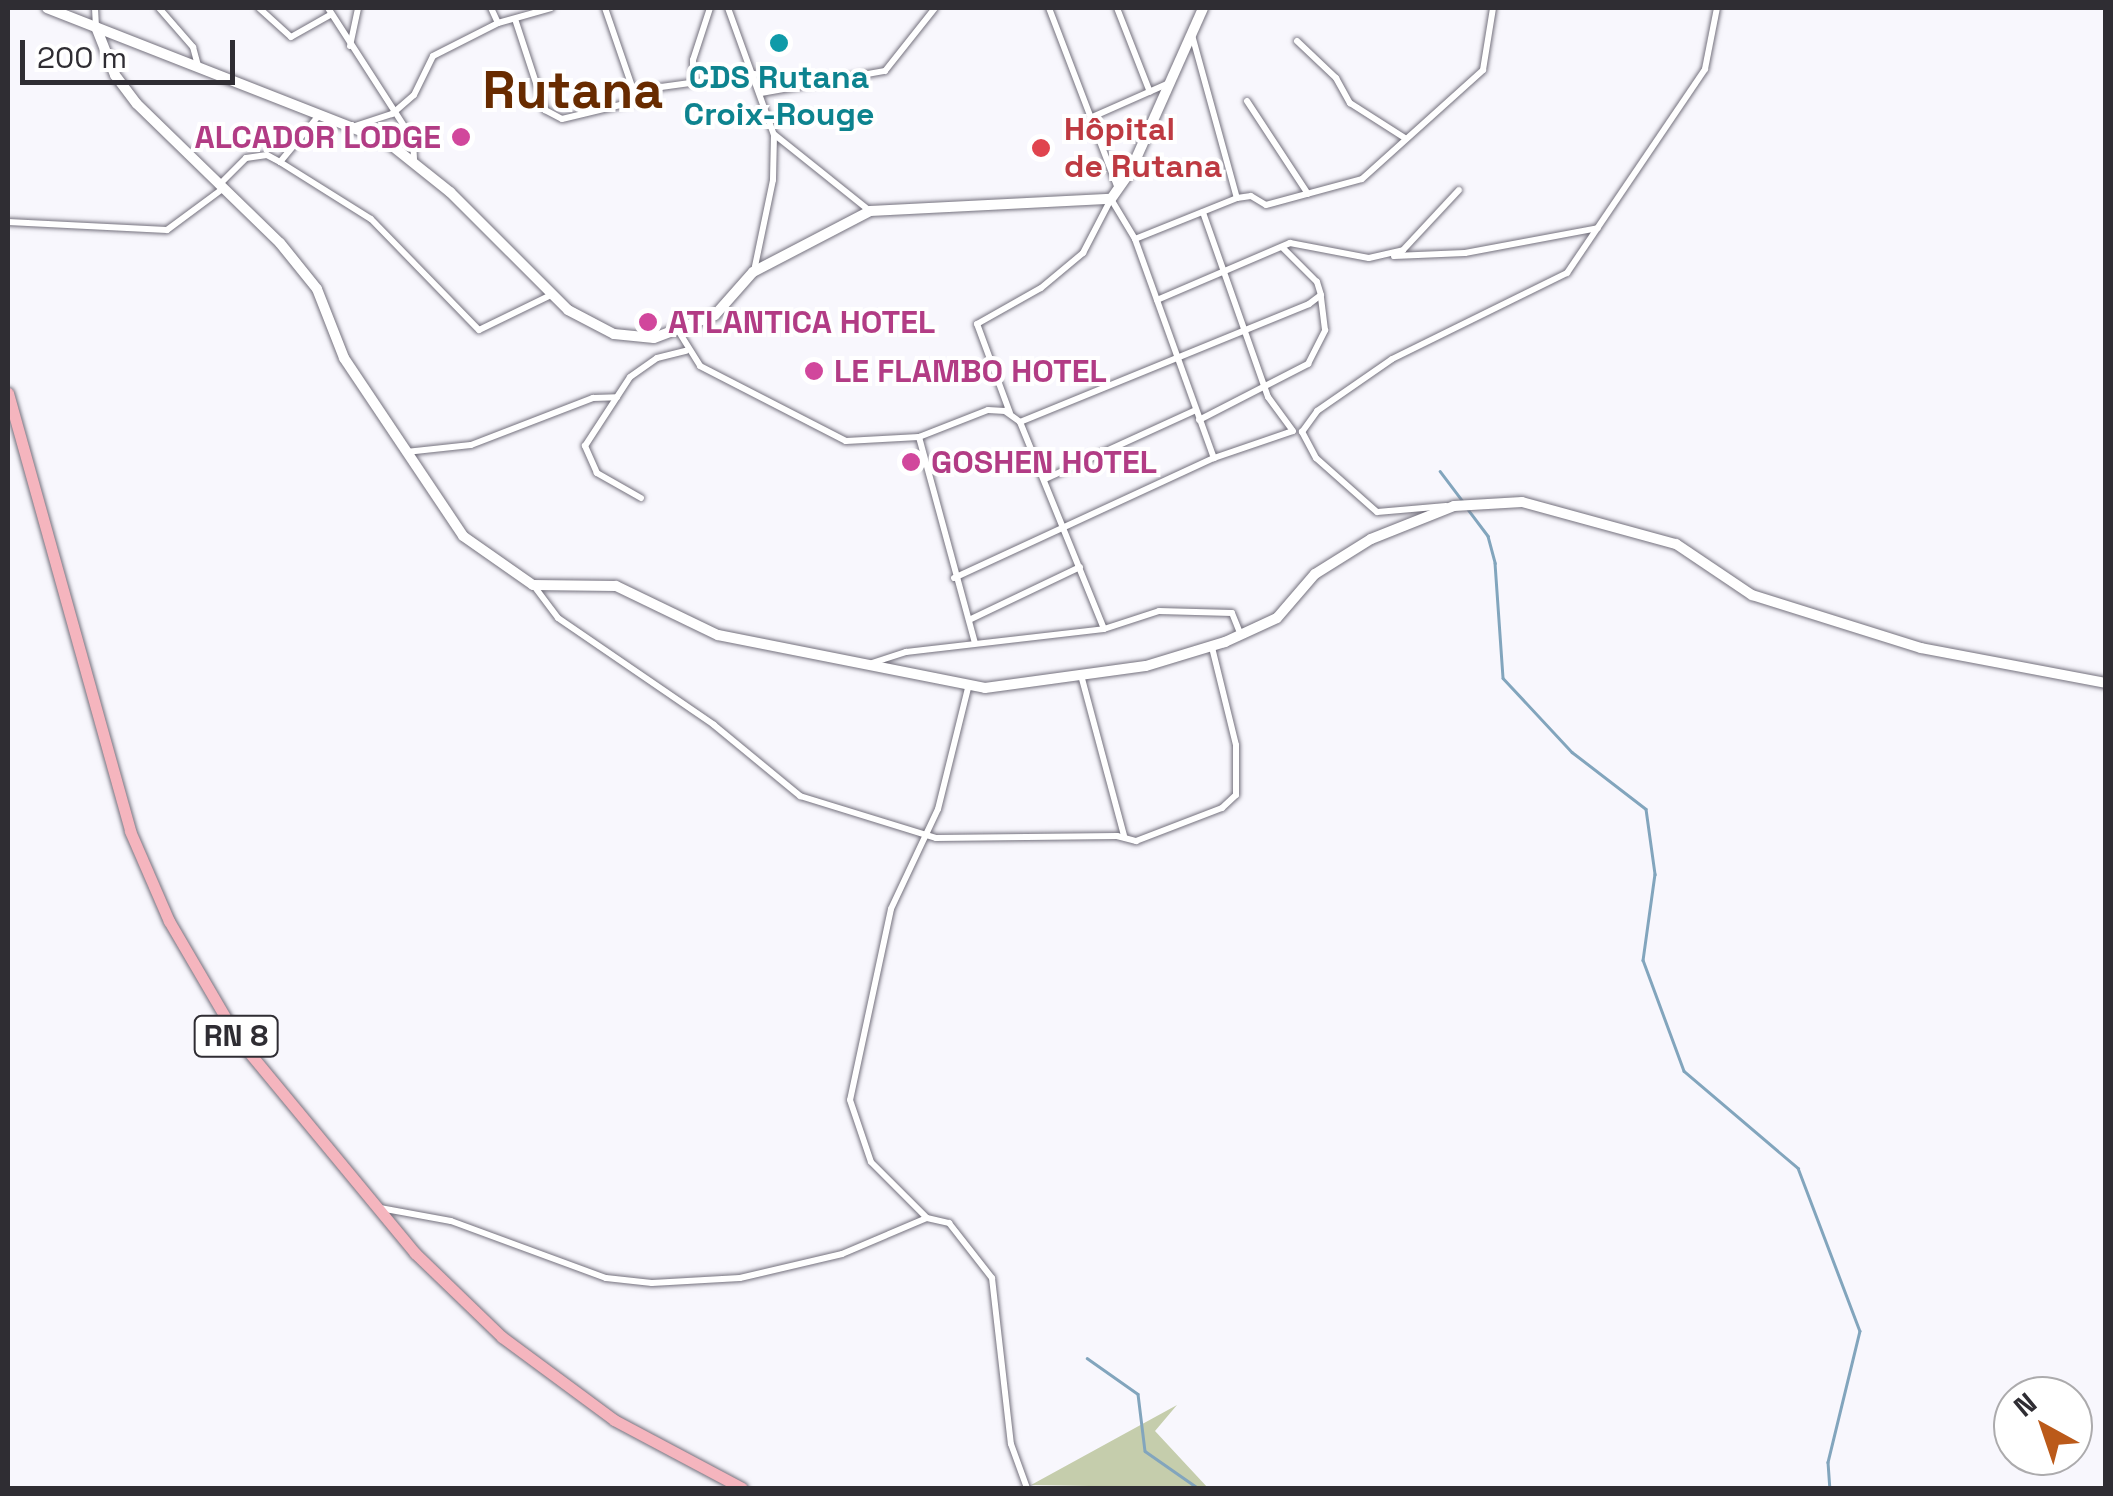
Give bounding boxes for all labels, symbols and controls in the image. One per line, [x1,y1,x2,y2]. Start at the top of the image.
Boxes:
scale bar [25,20,240,82]
marker: CDS Rutana Croix-Rouge [768,32,790,54]
text: 200 m [37,38,127,77]
place label: CDS Rutana Croix-Rouge [684,59,874,134]
district label: Rutana [483,60,663,122]
place label: Hôpital de Rutana [1064,111,1222,186]
place label: ALCADOR LODGE [194,118,441,156]
marker: ALCADOR LODGE [450,126,472,148]
marker: Hôpital de Rutana [1028,135,1054,161]
place label: ATLANTICA HOTEL [668,303,936,341]
marker: ATLANTICA HOTEL [637,311,659,333]
place label: LE FLAMBO HOTEL [834,352,1107,390]
marker: LE FLAMBO HOTEL [803,360,825,382]
place label: GOSHEN HOTEL [931,443,1157,481]
marker: GOSHEN HOTEL [900,451,922,473]
road number: RN 8 [194,1011,278,1061]
north arrow [1993,1376,2093,1476]
text: N [2006,1385,2044,1424]

